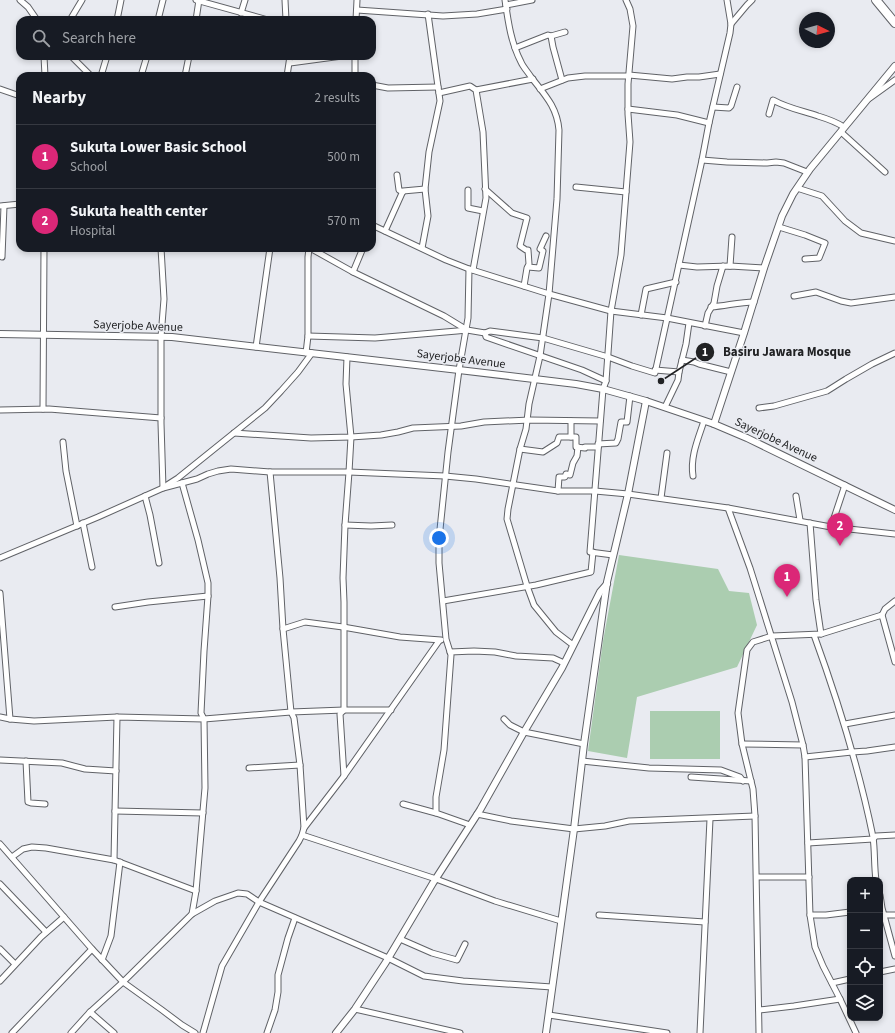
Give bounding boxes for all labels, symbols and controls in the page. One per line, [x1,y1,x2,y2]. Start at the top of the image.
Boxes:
north arrow [799,12,835,48]
search box [16,16,376,60]
icon: search [30,27,52,49]
text: Search here [62,28,136,49]
text: Nearby [32,86,86,110]
text: 2 results [315,89,360,107]
text: Sukuta Lower Basic School [70,137,246,158]
text: 1 [42,148,48,166]
text: 500 m [327,148,360,166]
text: School [70,158,107,176]
text: Sukuta health center [70,201,208,222]
text: 2 [42,212,48,230]
text: 570 m [327,212,360,230]
text: Hospital [70,222,115,240]
street label: Sayerjobe Avenue [93,316,183,336]
callout: Basiru Jawara Mosque [695,339,860,364]
text: Basiru Jawara Mosque [723,343,851,361]
text: 1 [702,344,708,361]
street label: Sayerjobe Avenue [416,345,507,373]
street label: Sayerjobe Avenue [732,413,820,467]
pin: 2 [827,513,853,546]
your location [429,528,449,548]
pin: 1 [774,564,800,597]
map controls [847,877,883,1021]
button: + [847,877,883,913]
button: − [847,913,883,949]
button: locate [847,949,883,985]
button: layers [847,985,883,1021]

